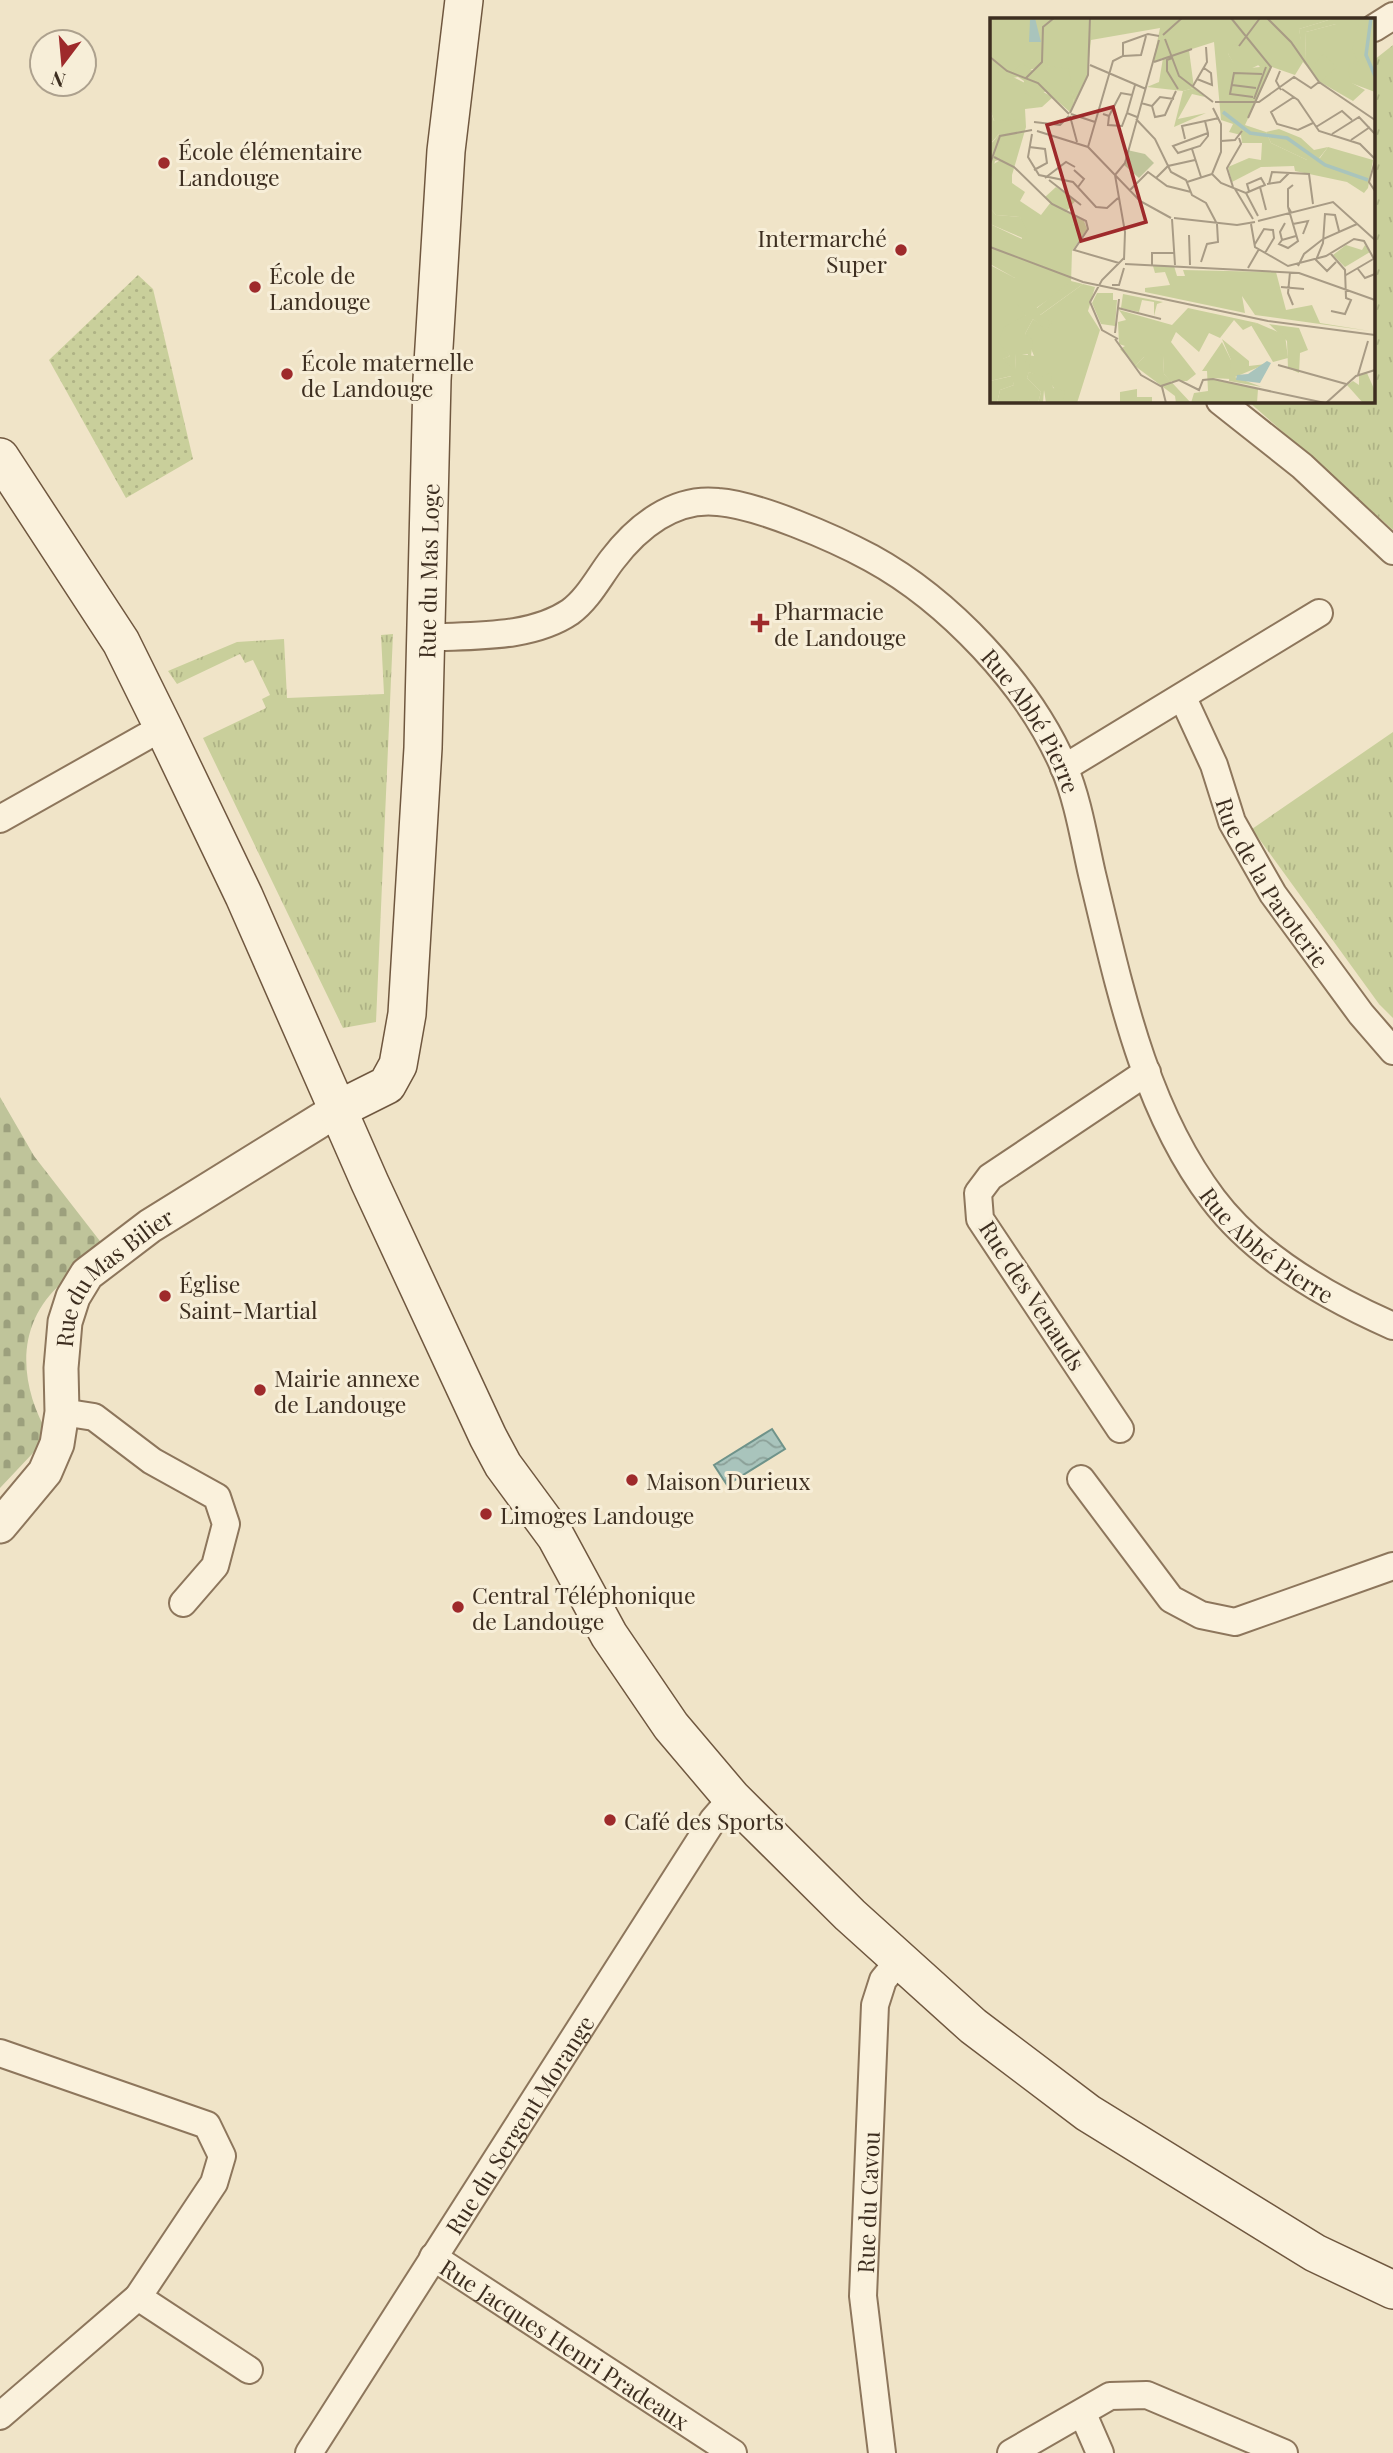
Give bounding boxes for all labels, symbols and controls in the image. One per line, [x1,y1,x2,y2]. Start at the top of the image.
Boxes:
inset map [990,18,1376,402]
north arrow [28,28,98,98]
text: N [48,66,68,95]
place label: École élémentaire Landouge [178,135,362,192]
marker: École élémentaire Landouge [156,155,172,171]
place label: Intermarché Super [757,222,887,279]
marker: Intermarché Super [893,242,909,258]
place label: École de Landouge [269,259,371,316]
marker: École de Landouge [247,279,263,295]
place label: École maternelle de Landouge [301,346,474,403]
marker: École maternelle de Landouge [279,366,295,382]
street label: Rue du Mas Loge [410,483,445,659]
place label: Pharmacie de Landouge [774,595,906,652]
marker: Pharmacie de Landouge [752,615,768,631]
street label: Rue Abbé Pierre [975,641,1088,797]
street label: Rue de la Paroterie [1210,793,1337,973]
street label: Rue Abbé Pierre [1194,1180,1340,1309]
street label: Rue du Mas Bilier [47,1200,179,1348]
street label: Rue des Venauds [973,1214,1093,1376]
place label: Église Saint-Martial [179,1268,318,1325]
marker: Église Saint-Martial [157,1288,173,1304]
place label: Mairie annexe de Landouge [274,1362,420,1419]
marker: Mairie annexe de Landouge [252,1382,268,1398]
place label: Maison Durieux [646,1465,810,1496]
marker: Maison Durieux [624,1472,640,1488]
place label: Limoges Landouge [500,1499,694,1530]
marker: Limoges Landouge [478,1506,494,1522]
place label: Central Téléphonique de Landouge [472,1579,696,1636]
marker: Central Téléphonique de Landouge [450,1599,466,1615]
place label: Café des Sports [624,1805,784,1836]
marker: Café des Sports [602,1812,618,1828]
street label: Rue du Sergent Morange [437,2009,600,2240]
street label: Rue du Cavou [848,2130,885,2274]
street label: Rue Jacques Henri Pradeaux [435,2251,696,2436]

